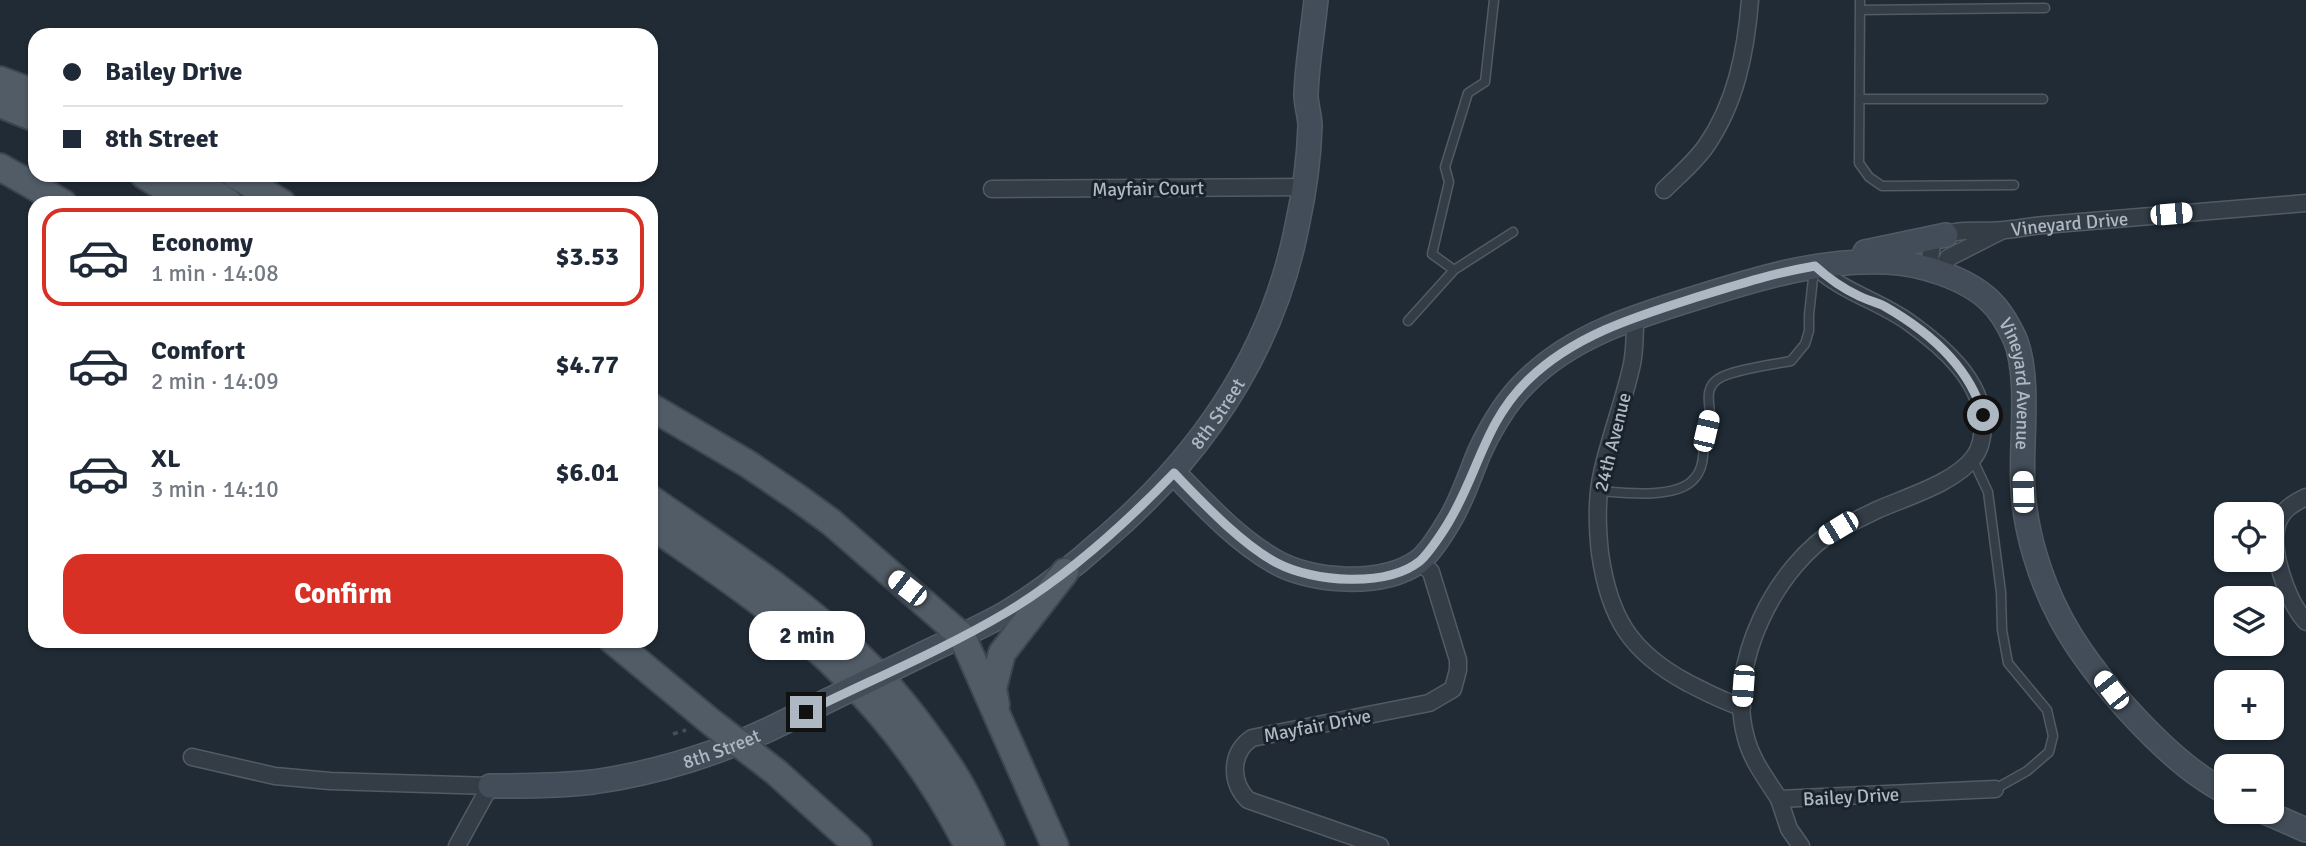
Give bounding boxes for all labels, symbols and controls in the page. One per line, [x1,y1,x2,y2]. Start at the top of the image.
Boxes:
text: Bailey Drive [105,56,242,88]
text: 8th Street [105,123,218,155]
street label: Mayfair Court [1092,176,1205,202]
car [2150,202,2193,226]
street label: Vineyard Drive [2009,207,2129,242]
icon: car [67,226,130,289]
text: Economy [151,227,253,259]
text: $3.53 [555,241,619,273]
text: 1 min · 14:08 [151,259,279,288]
street label: Vineyard Avenue [1993,313,2035,450]
icon: car [67,334,130,397]
text: Comfort [151,335,245,367]
text: $4.77 [555,349,619,381]
text: 2 min · 14:09 [151,367,279,396]
street label: 8th Street [1185,374,1251,454]
street label: 24th Avenue [1589,390,1637,494]
route start [1967,399,1999,431]
car [1692,408,1721,454]
icon: car [67,442,130,505]
text: XL [151,443,181,475]
text: $6.01 [555,457,619,489]
car [2012,471,2035,513]
text: 3 min · 14:10 [151,475,279,504]
map controls [2214,502,2284,824]
button: locate [2214,502,2284,572]
car [1815,508,1862,548]
button: Confirm [63,554,623,634]
car [884,567,931,609]
button: layers [2214,586,2284,656]
callout: 2 min [748,610,864,660]
text: 2 min [779,621,835,650]
car [1732,664,1755,708]
car [2090,667,2133,713]
button: + [2214,670,2284,740]
route end [790,696,822,728]
street label: Mayfair Drive [1262,704,1373,748]
street label: 8th Street [680,724,765,774]
button: − [2214,754,2284,824]
street label: Bailey Drive [1802,782,1900,812]

